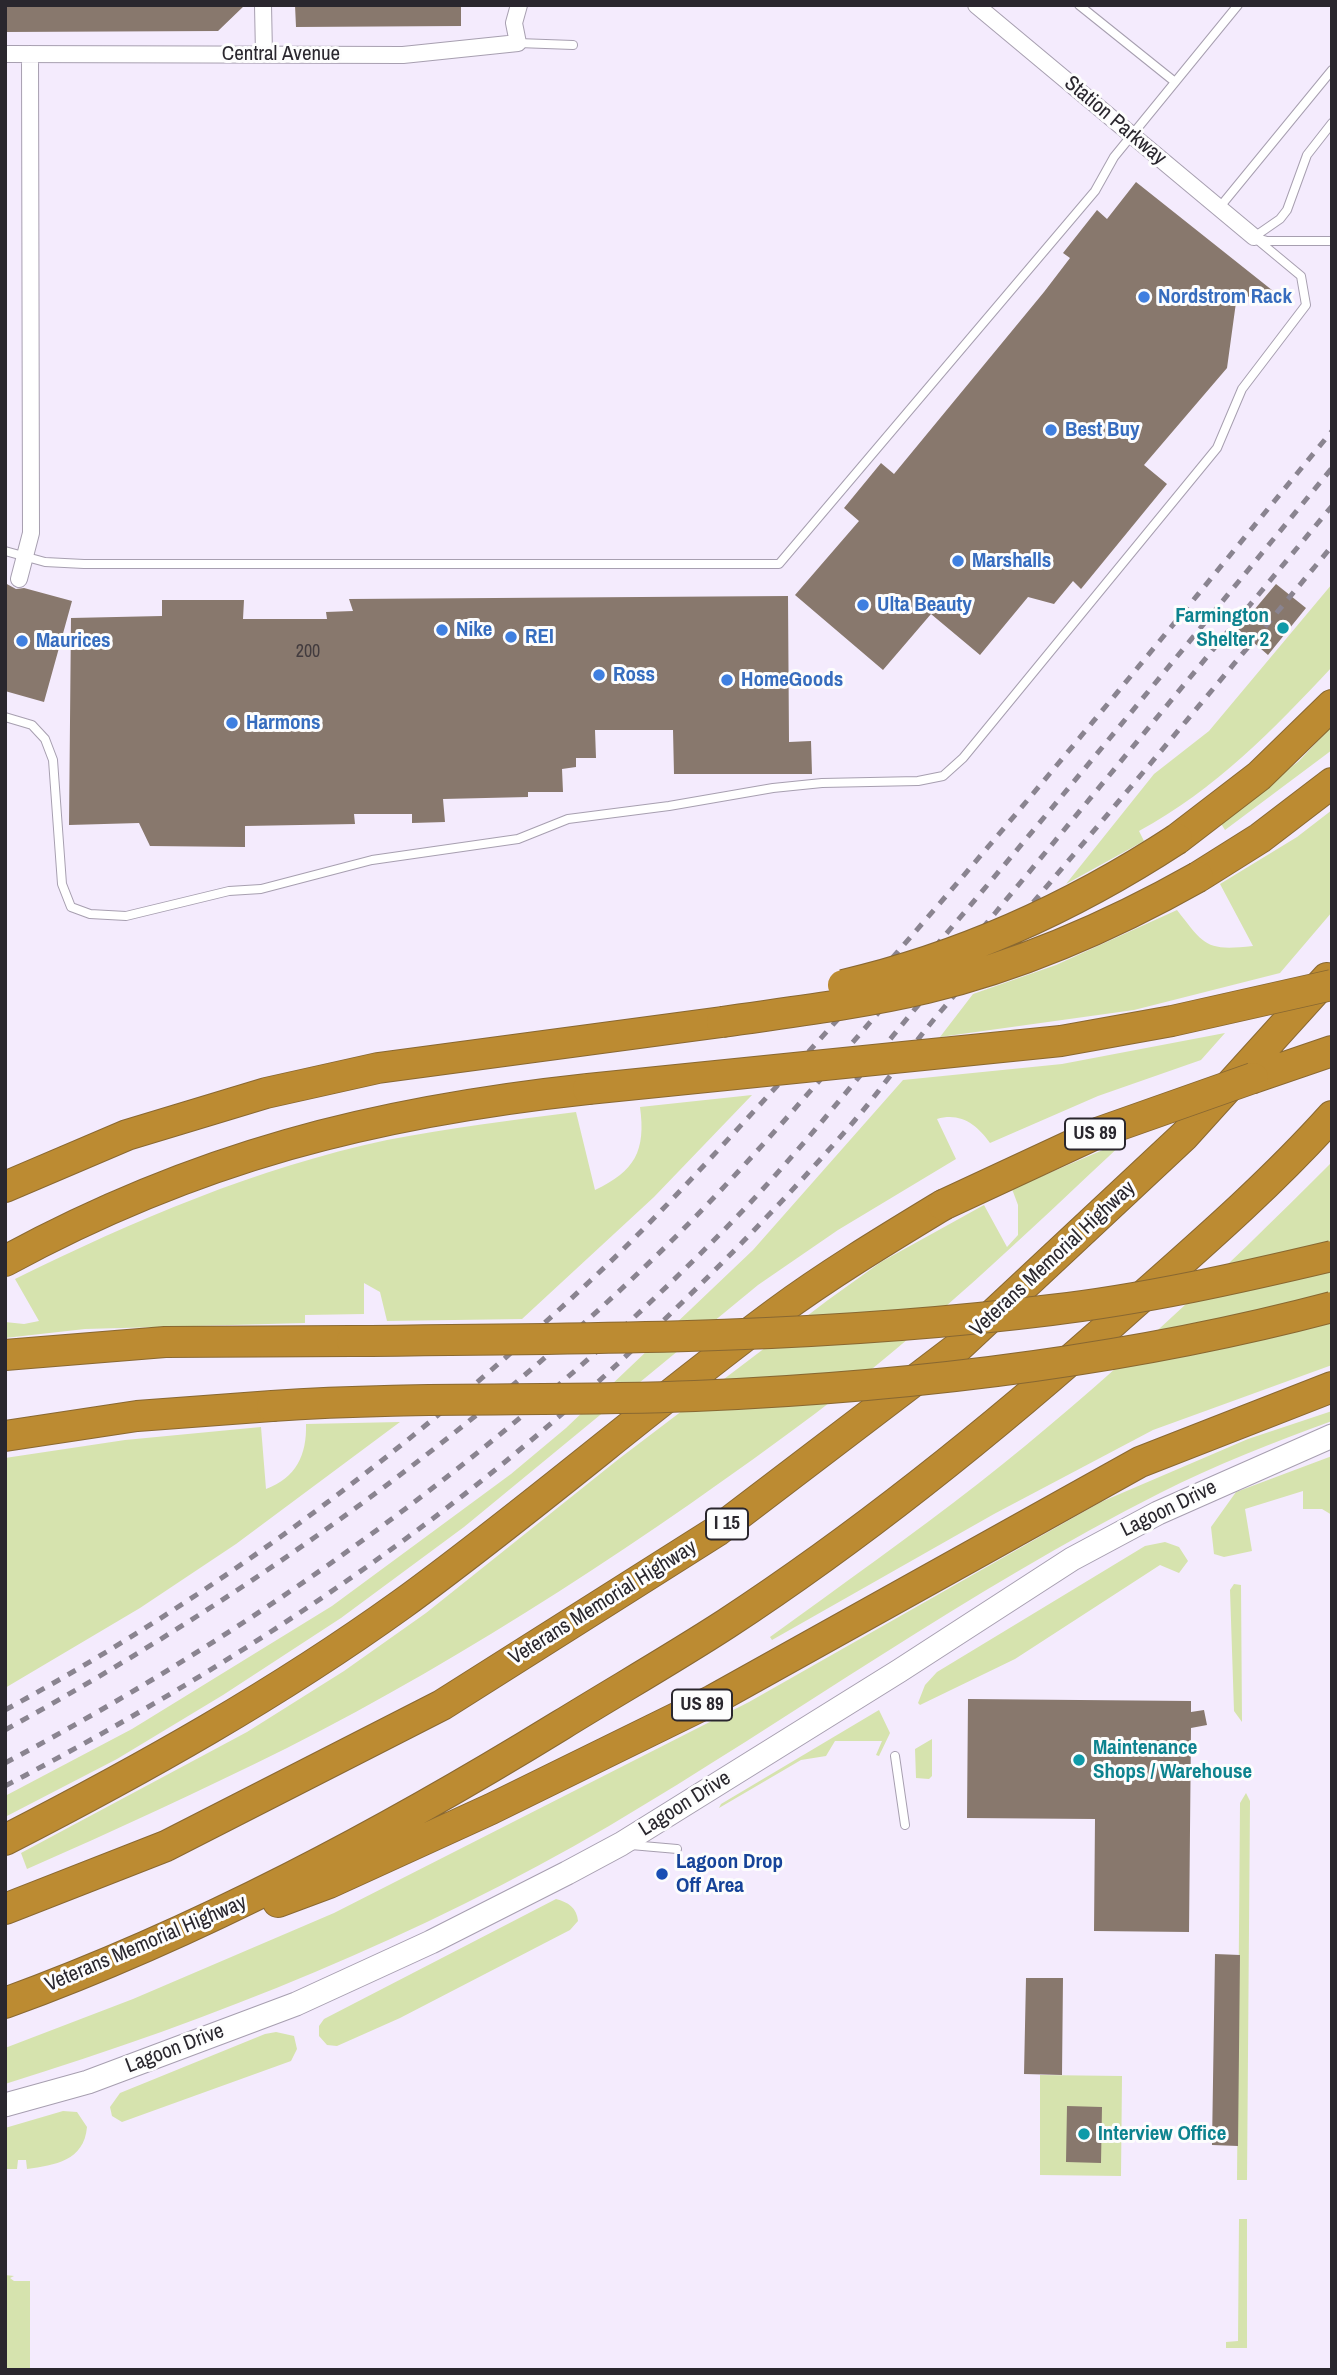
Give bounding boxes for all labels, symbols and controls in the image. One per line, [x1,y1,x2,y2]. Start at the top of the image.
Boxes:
street label: Central Avenue [222,41,340,67]
street label: Station Parkway [1059,71,1171,171]
place label: Nordstrom Rack [1158,284,1292,310]
marker: Nordstrom Rack [1136,289,1152,305]
place label: Best Buy [1065,417,1140,443]
marker: Best Buy [1043,422,1059,438]
place label: Marshalls [972,548,1051,574]
marker: Marshalls [950,553,966,569]
place label: Ulta Beauty [877,592,972,618]
marker: Ulta Beauty [855,597,871,613]
place label: Farmington Shelter 2 [1175,603,1269,653]
place label: Nike [456,617,492,643]
marker: Farmington Shelter 2 [1275,620,1291,636]
marker: Nike [434,622,450,638]
place label: REI [525,624,554,650]
place label: Maurices [36,628,111,654]
marker: REI [503,629,519,645]
marker: Maurices [14,633,30,649]
house number: 200 [296,641,320,663]
place label: Ross [613,662,655,688]
marker: Ross [591,667,607,683]
place label: HomeGoods [741,667,843,693]
marker: HomeGoods [719,672,735,688]
place label: Harmons [246,710,321,736]
marker: Harmons [224,715,240,731]
road number: US 89 [1065,1118,1125,1150]
street label: Veterans Memorial Highway [965,1176,1141,1342]
street label: Lagoon Drive [1117,1475,1221,1543]
road number: I 15 [706,1508,748,1540]
street label: Veterans Memorial Highway [505,1535,701,1671]
road number: US 89 [672,1690,732,1721]
place label: Maintenance Shops / Warehouse [1093,1735,1252,1785]
marker: Maintenance Shops / Warehouse [1071,1752,1087,1768]
street label: Lagoon Drive [634,1766,736,1842]
place label: Lagoon Drop Off Area [676,1849,783,1899]
marker: Lagoon Drop Off Area [654,1866,670,1882]
street label: Veterans Memorial Highway [42,1890,250,1998]
street label: Lagoon Drive [122,2019,228,2079]
place label: Interview Office [1098,2121,1226,2147]
marker: Interview Office [1076,2126,1092,2142]

